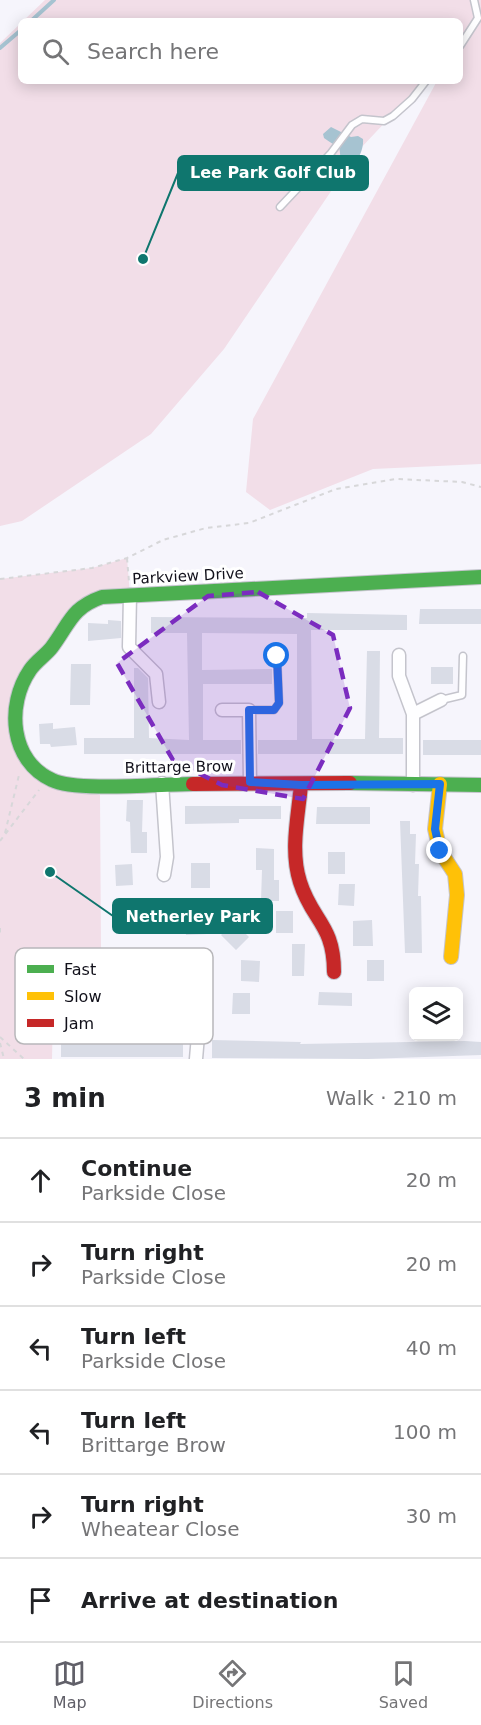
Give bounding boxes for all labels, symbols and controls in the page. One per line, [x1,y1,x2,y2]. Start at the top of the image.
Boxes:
search box [18,18,463,84]
icon: search [39,35,72,68]
text: Search here [87,39,219,64]
callout: Lee Park Golf Club [178,156,368,190]
text: Lee Park Golf Club [190,163,356,182]
street label: Parkview Drive [132,564,244,588]
route start [263,642,289,668]
street label: Brittarge Brow [125,757,233,777]
route end [426,837,452,863]
callout: Netherley Park [113,899,272,933]
text: Netherley Park [126,907,261,926]
legend [15,948,213,1044]
text: Fast [64,960,96,979]
text: Slow [64,987,101,1006]
map controls [409,987,463,1041]
button: layers [409,987,463,1041]
text: Jam [63,1014,94,1033]
text: 3 min [24,1083,106,1113]
text: Walk · 210 m [326,1086,457,1110]
text: Continue [81,1156,192,1181]
icon: ahead [24,1164,57,1197]
text: 20 m [406,1168,457,1192]
text: Parkside Close [81,1181,226,1205]
text: Turn right [81,1240,204,1265]
icon: right [24,1248,57,1281]
text: 20 m [406,1252,457,1276]
text: Parkside Close [81,1265,226,1289]
text: Turn left [81,1324,186,1349]
icon: left [24,1332,57,1365]
text: 40 m [406,1336,457,1360]
text: Parkside Close [81,1349,226,1373]
text: Turn left [81,1408,186,1433]
icon: left [24,1416,57,1449]
text: 100 m [393,1420,457,1444]
text: Brittarge Brow [81,1433,226,1457]
text: Turn right [81,1492,204,1517]
icon: right [24,1500,57,1533]
text: 30 m [406,1504,457,1528]
text: Wheatear Close [81,1517,239,1541]
icon: arrive [24,1584,57,1617]
text: Arrive at destination [81,1588,338,1613]
tab: Map [53,1657,87,1712]
tab: Directions [192,1657,273,1712]
tab: Saved [379,1657,428,1712]

